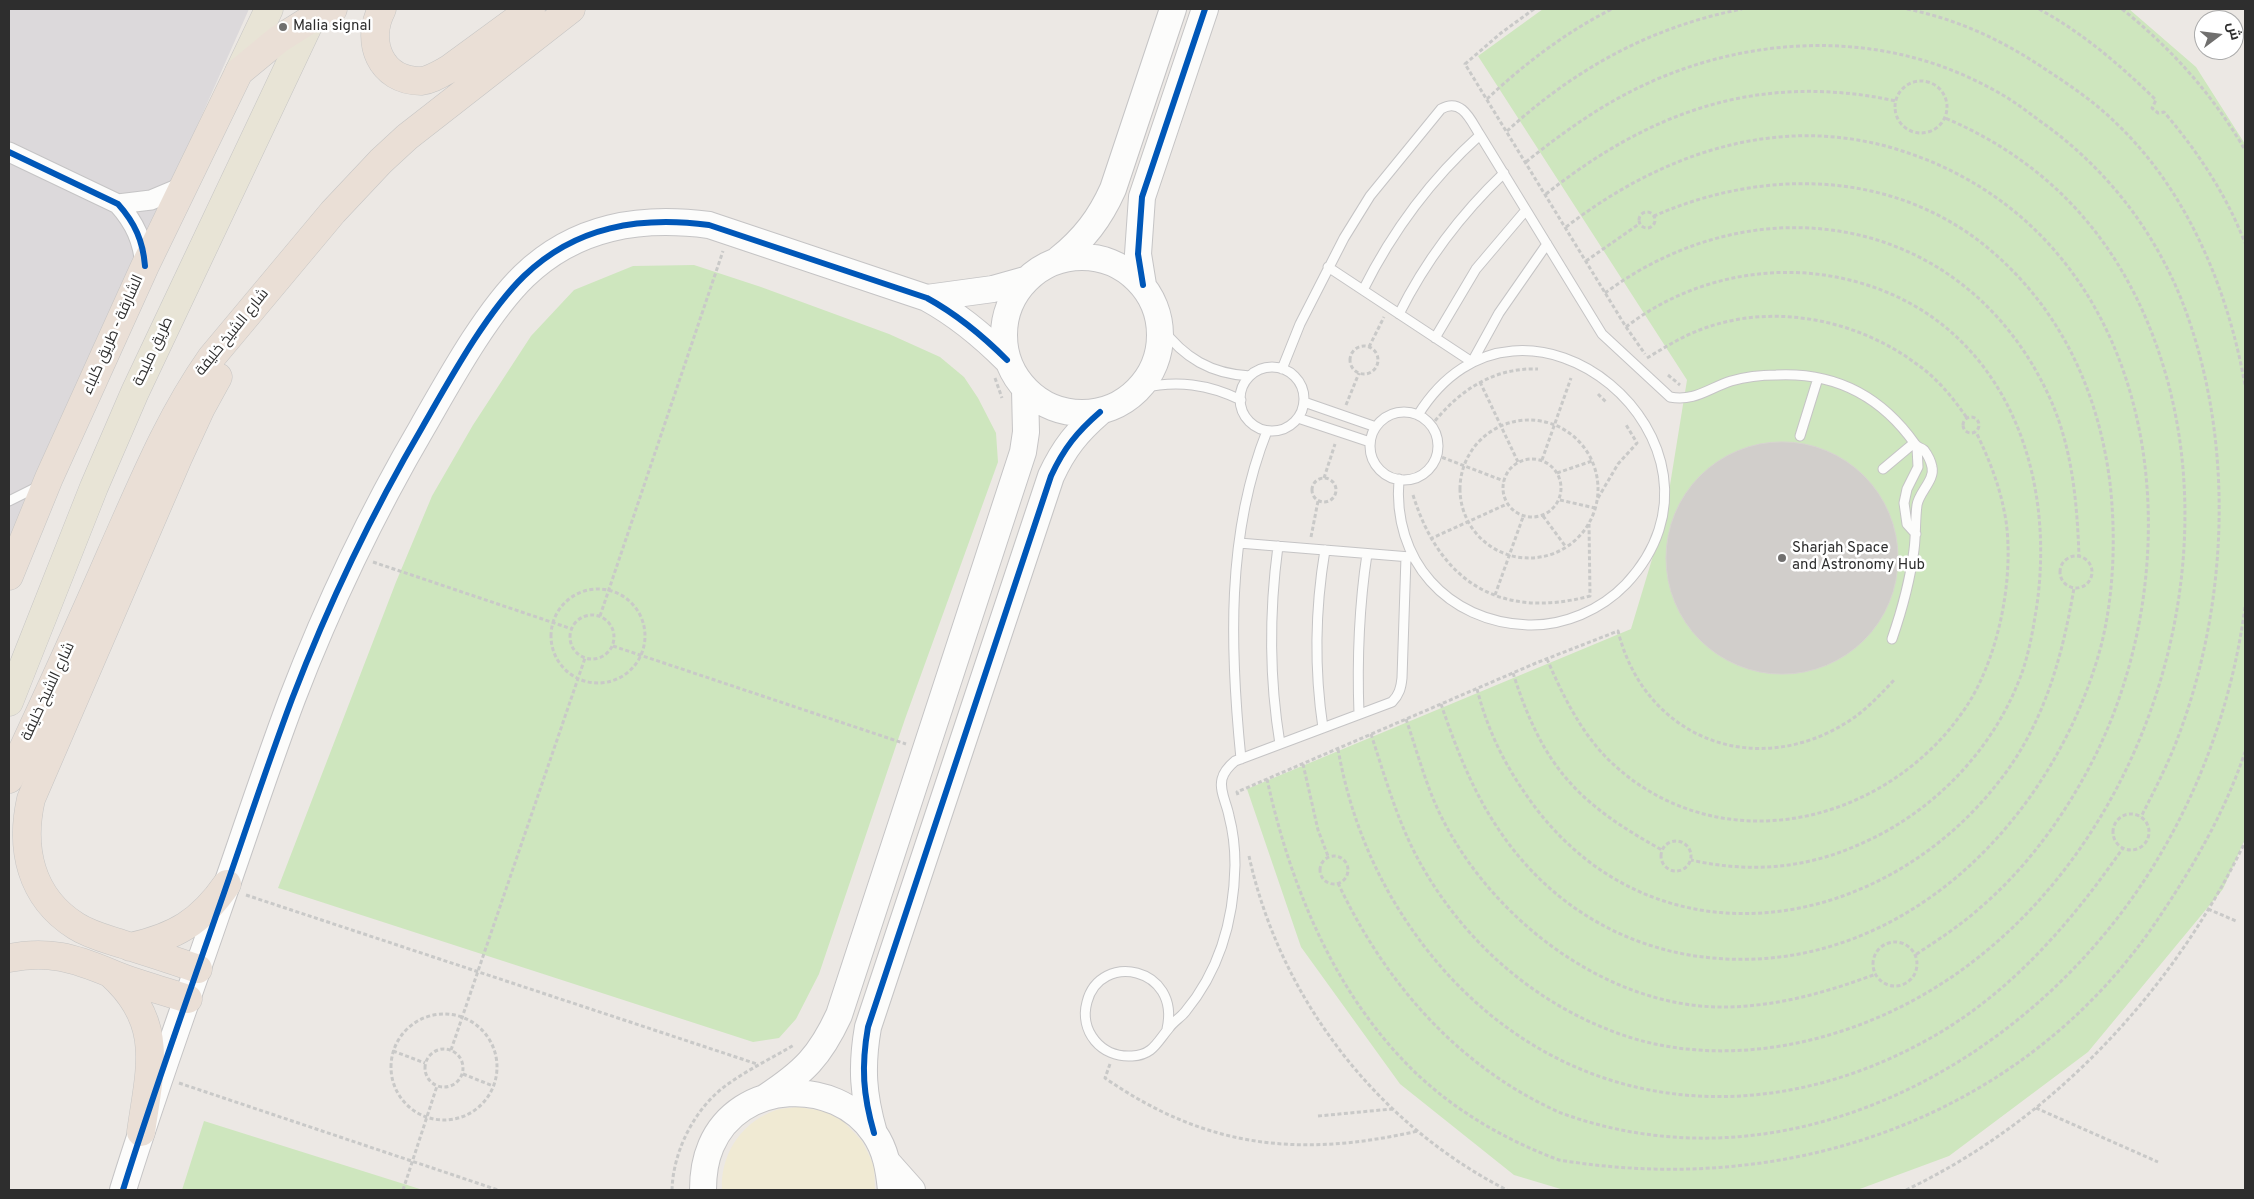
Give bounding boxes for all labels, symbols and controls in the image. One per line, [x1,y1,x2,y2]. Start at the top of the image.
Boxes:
north arrow [2194,10,2244,60]
place label: Malia signal [293,18,371,36]
text: ش [2222,20,2244,42]
marker: Malia signal [277,21,289,33]
street label: الشارقة - طريق كلباء [80,272,148,398]
street label: شارع الشيخ خليفة [192,286,274,380]
street label: طريق مليحة [130,315,178,389]
place label: Sharjah Space and Astronomy Hub [1792,540,1925,575]
marker: Sharjah Space and Astronomy Hub [1776,552,1788,564]
street label: شارع الشيخ خليفة [18,640,80,744]

